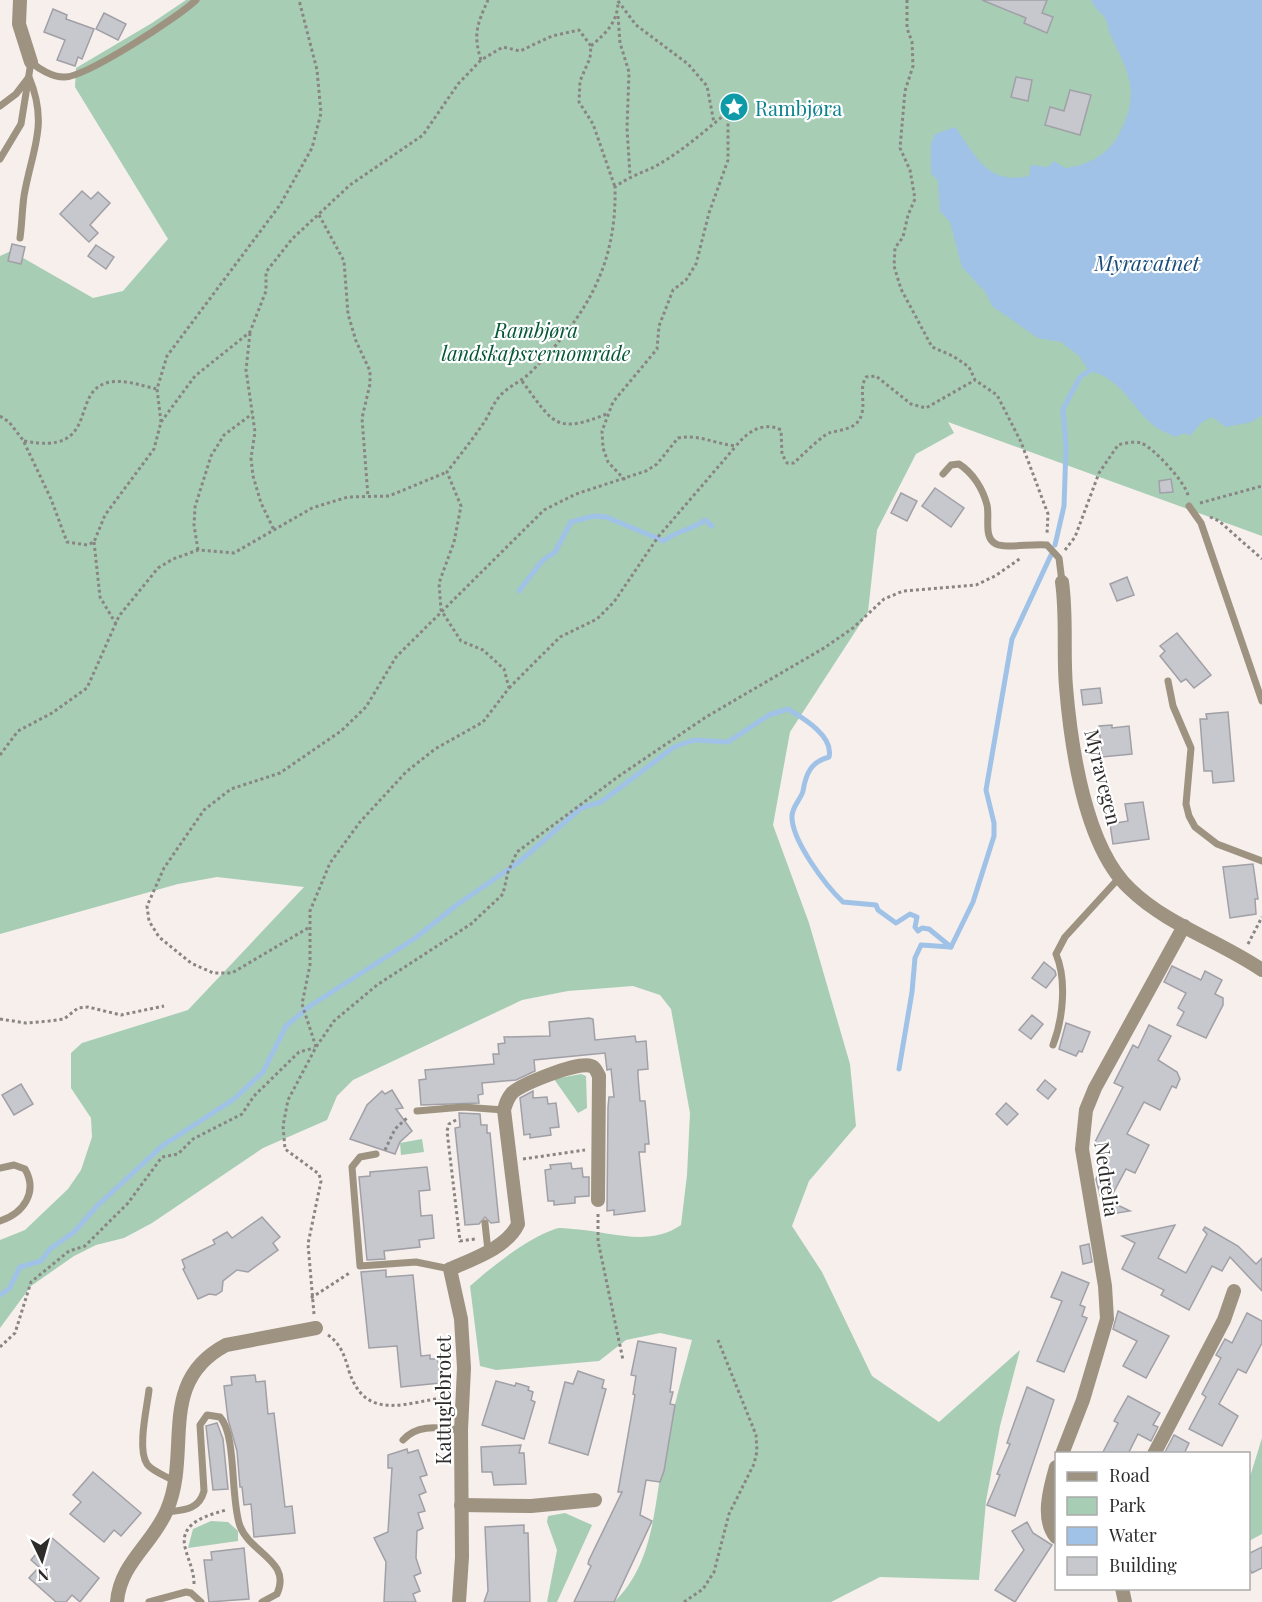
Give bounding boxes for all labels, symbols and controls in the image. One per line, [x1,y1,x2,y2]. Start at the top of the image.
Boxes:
place icon: Rambjøra [718,91,750,123]
place label: Rambjøra [755,94,842,121]
water label: Myravatnet [1094,248,1200,276]
park label: Rambjøra landskapsvernområde [442,316,631,366]
street label: Myravegen [1079,726,1129,828]
street label: Nedrelia [1089,1140,1127,1218]
street label: Kattuglebrotet [429,1334,456,1465]
legend [1055,1452,1250,1590]
text: Road [1109,1463,1150,1487]
text: Park [1109,1493,1146,1517]
text: Water [1108,1523,1157,1547]
north arrow [12,1530,72,1590]
text: Building [1109,1553,1177,1577]
text: N [36,1564,50,1586]

